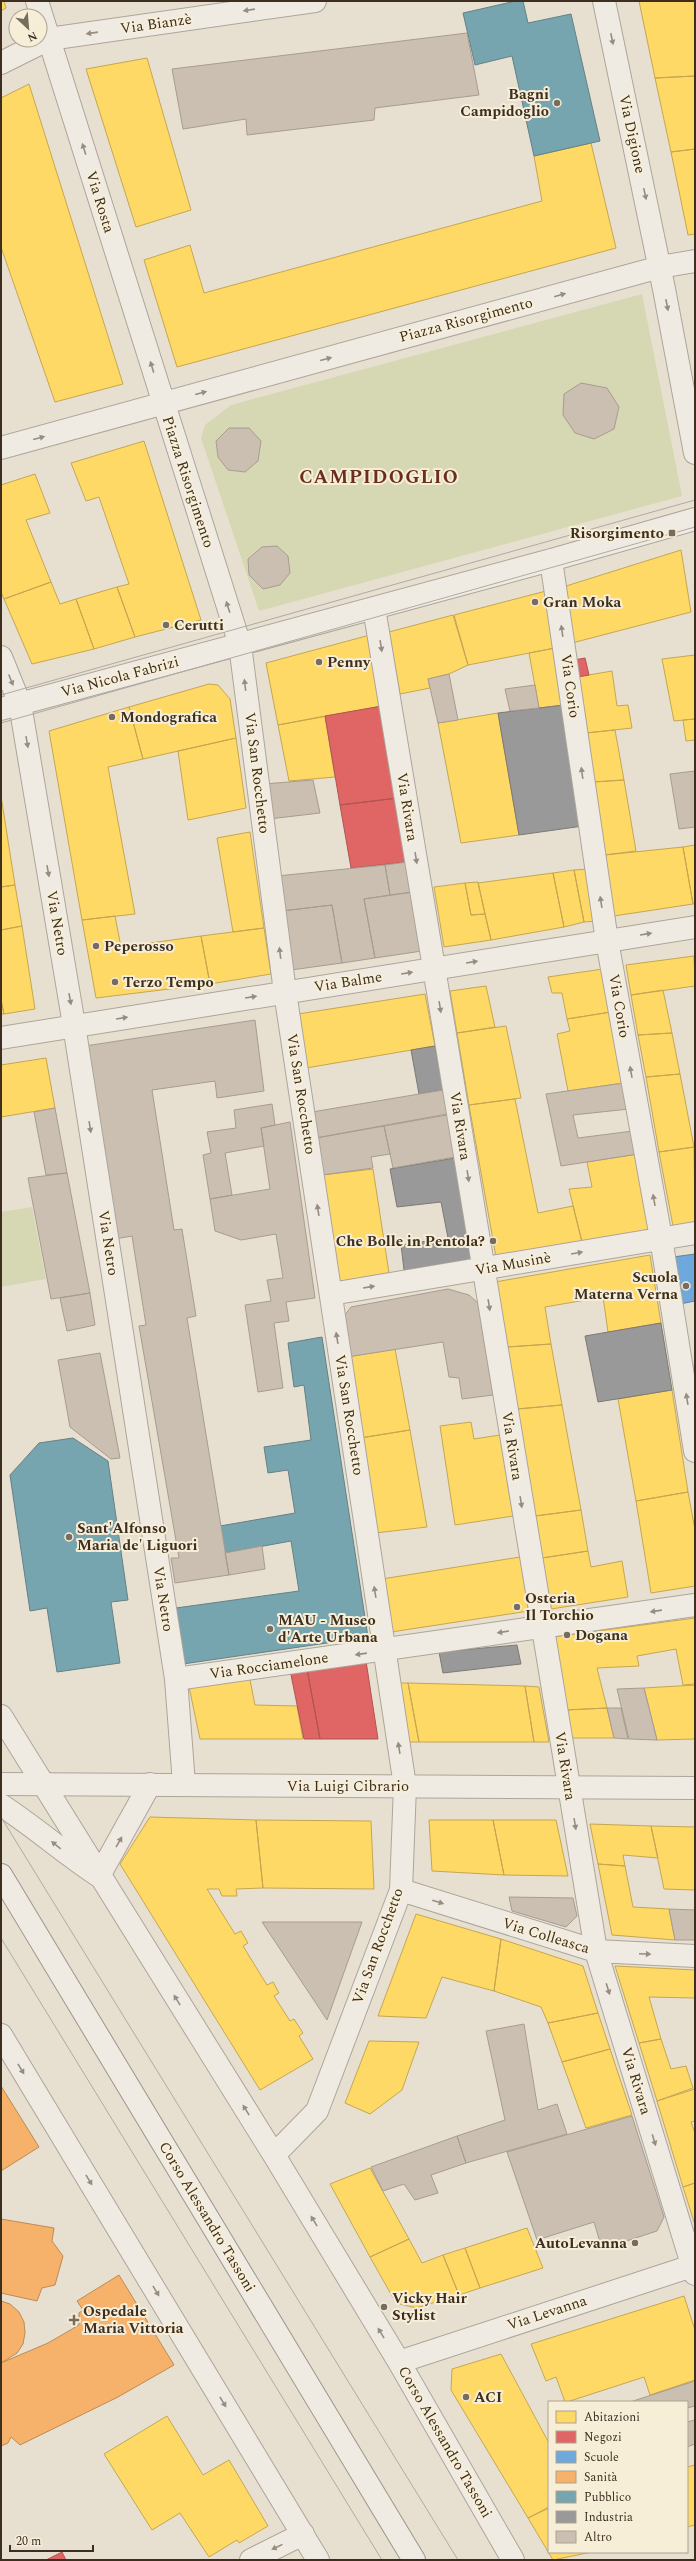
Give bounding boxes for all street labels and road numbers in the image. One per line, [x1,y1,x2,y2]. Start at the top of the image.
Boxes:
street label: Via Bianzè [119,8,193,40]
street label: Via Digione [612,92,652,176]
street label: Via Rosta [80,168,121,237]
street label: Piazza Risorgimento [397,291,535,349]
street label: Piazza Risorgimento [156,413,220,551]
street label: Via Nicola Fabrizi [58,650,182,704]
street label: Via Corio [554,652,586,720]
street label: Via San Rocchetto [238,711,276,835]
street label: Via Rivara [390,771,424,844]
street label: Via Netro [40,889,74,957]
street label: Via Balme [312,965,384,999]
street label: Via Corio [602,972,636,1040]
street label: Via San Rocchetto [280,1032,322,1156]
street label: Via Rivara [443,1090,477,1163]
street label: Via Netro [92,1209,124,1277]
street label: Via Musinè [473,1246,553,1282]
street label: Via San Rocchetto [328,1353,370,1477]
street label: Via Rivara [495,1410,529,1483]
street label: Via Netro [147,1565,179,1633]
street label: Via Rocciamelone [208,1646,330,1686]
street label: Via Rivara [548,1730,582,1803]
street label: Via Luigi Cibrario [287,1775,409,1798]
street label: Via San Rocchetto [346,1885,410,2007]
street label: Via Colleasca [499,1912,593,1960]
street label: Via Rivara [615,2044,657,2118]
street label: Corso Alessandro Tassoni [153,2137,261,2297]
street label: Via Levanna [504,2289,591,2337]
street label: Corso Alessandro Tassoni [392,2362,498,2522]

